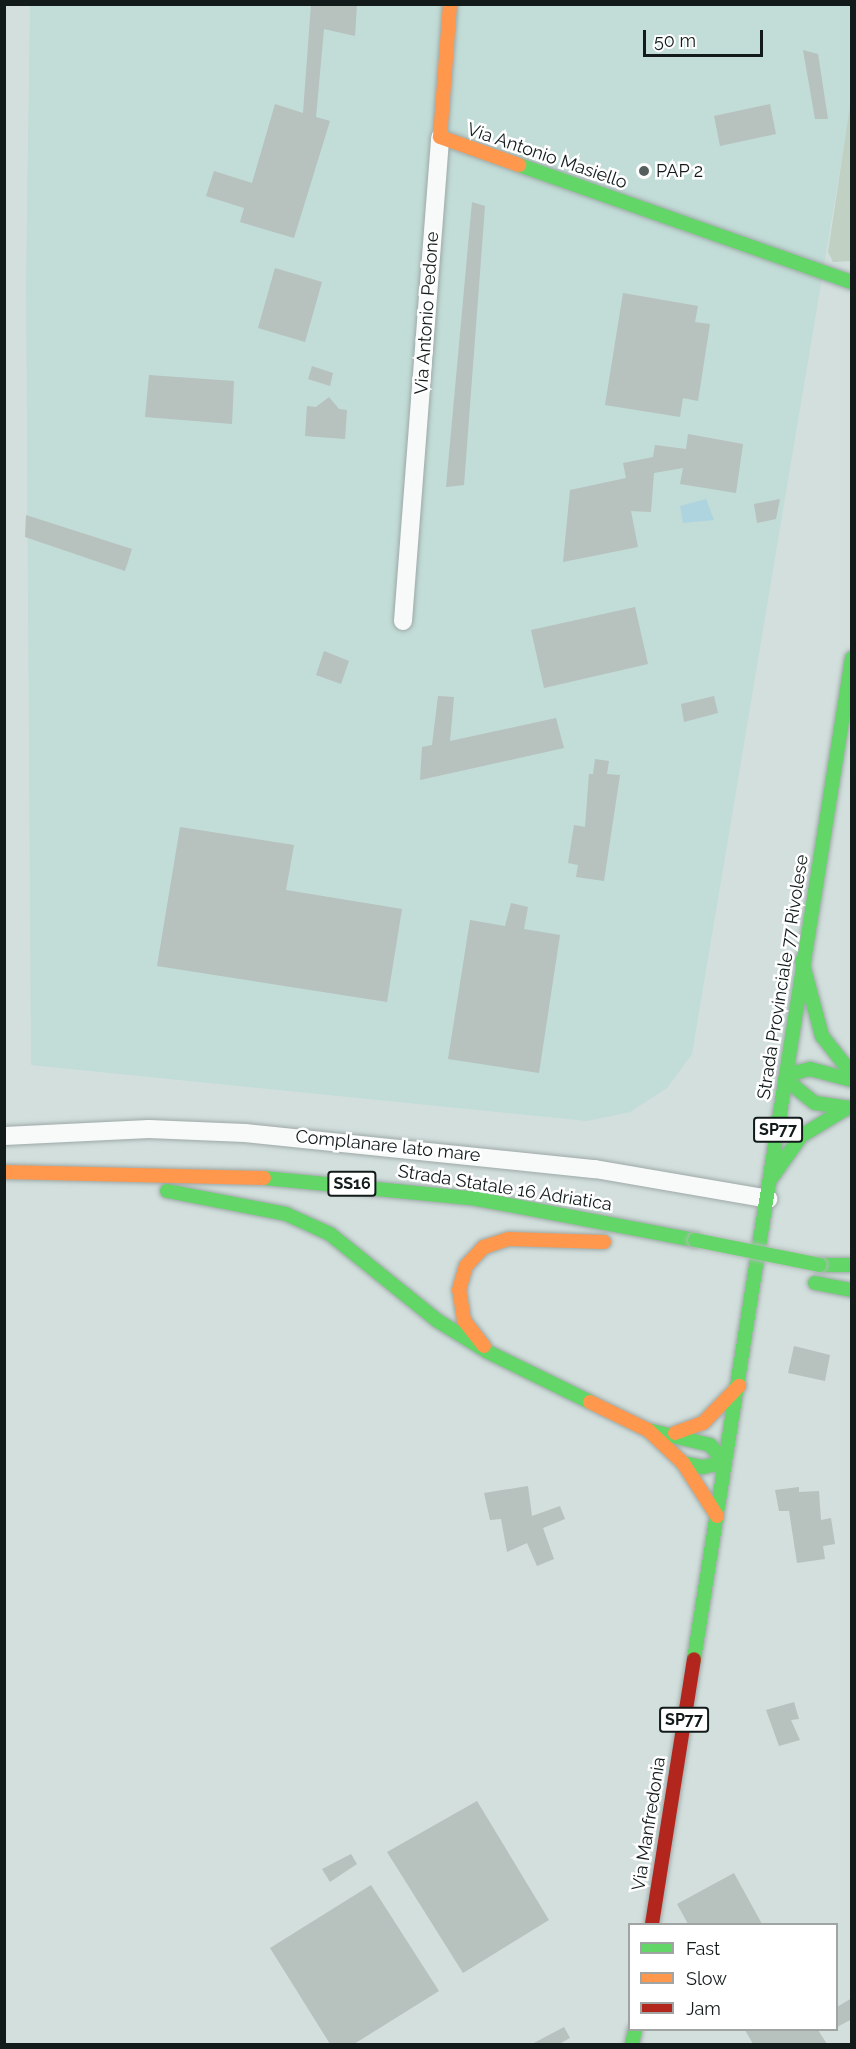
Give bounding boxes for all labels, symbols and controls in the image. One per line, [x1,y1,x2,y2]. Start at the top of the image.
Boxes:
scale bar [646,18,766,56]
text: 50 m [654,30,696,51]
street label: Via Antonio Masiello [464,118,630,194]
place label: PAP 2 [656,160,704,182]
marker: PAP 2 [637,164,651,178]
street label: Via Antonio Pedone [411,230,443,396]
street label: Strada Provinciale 77 Rivolese [753,853,813,1101]
road number: SP77 [752,1117,804,1143]
street label: Complanare lato mare [295,1126,481,1166]
street label: Strada Statale 16 Adriatica [396,1160,614,1216]
road number: SS16 [326,1171,378,1197]
road number: SP77 [658,1707,710,1733]
street label: Via Manfredonia [628,1756,670,1892]
legend [628,1923,838,2031]
text: Fast [686,1938,720,1959]
text: Slow [686,1968,727,1989]
text: Jam [686,1998,721,2019]

